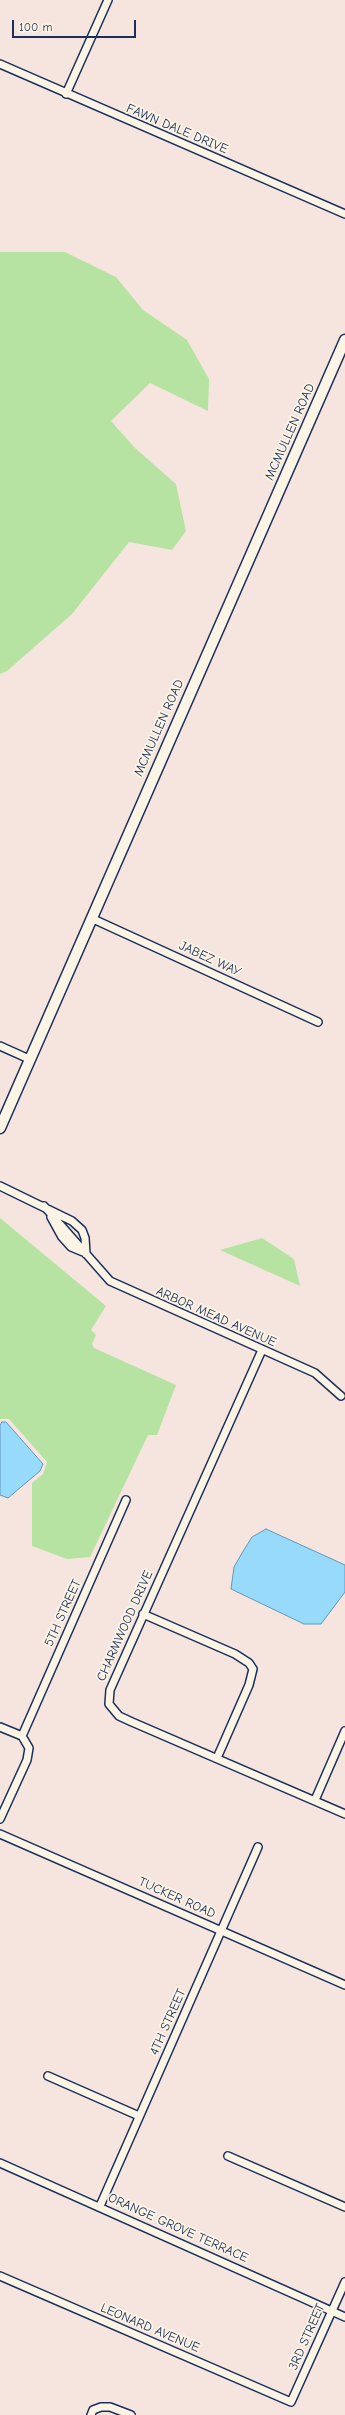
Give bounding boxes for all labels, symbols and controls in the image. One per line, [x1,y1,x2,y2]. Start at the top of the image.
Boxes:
scale bar [14,12,138,38]
text: 100 m [19,20,52,34]
street label: FAWN DALE DRIVE [124,101,230,157]
street label: MCMULLEN ROAD [262,381,318,483]
street label: MCMULLEN ROAD [131,677,187,779]
street label: JABEZ WAY [177,938,243,980]
street label: ARBOR MEAD AVENUE [154,1283,278,1351]
street label: CHARMWOOD DRIVE [94,1568,156,1684]
street label: 5TH STREET [41,1577,85,1649]
street label: TUCKER ROAD [136,1874,218,1922]
street label: 4TH STREET [146,1986,190,2058]
street label: ORANGE GROVE TERRACE [106,2190,250,2266]
street label: LEONARD AVENUE [98,2300,202,2356]
street label: 3RD STREET [285,2301,329,2373]

